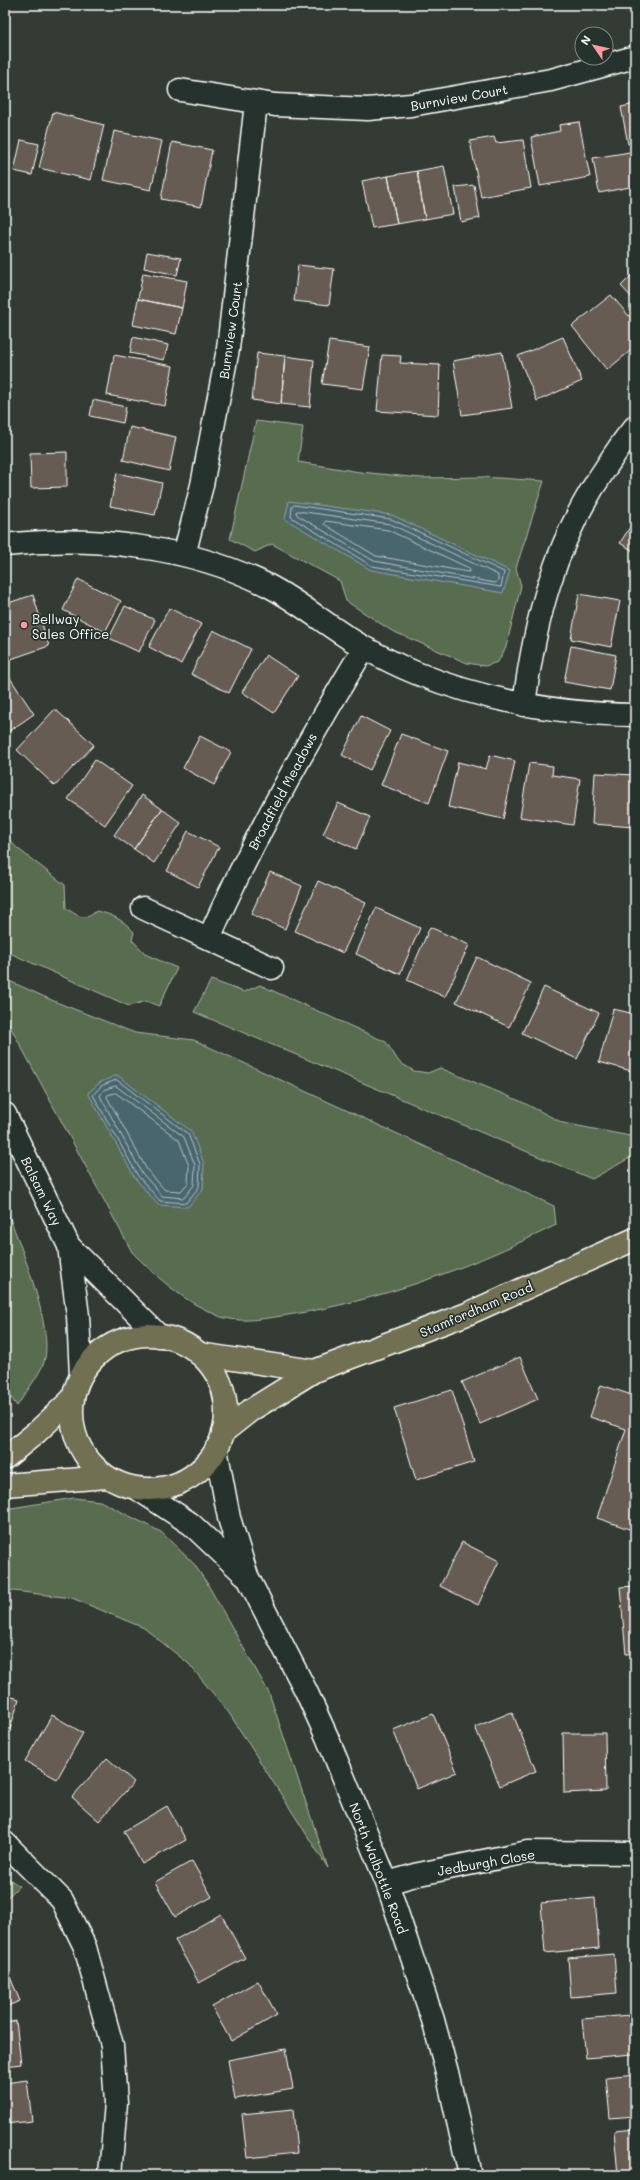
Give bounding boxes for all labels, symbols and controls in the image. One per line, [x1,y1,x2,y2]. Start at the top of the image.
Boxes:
north arrow [574,26,614,66]
text: N [577,32,594,48]
street label: Burnview Court [409,80,509,114]
street label: Burnview Court [215,280,245,380]
place label: Bellway Sales Office [32,610,109,642]
marker: Bellway Sales Office [19,620,29,630]
street label: Broadfield Meadows [244,730,320,852]
street label: Balsam Way [18,1154,66,1228]
street label: Stamfordham Road [417,1277,535,1341]
street label: North Walbottle Road [346,1800,412,1936]
street label: Jedburgh Close [436,1845,536,1879]

